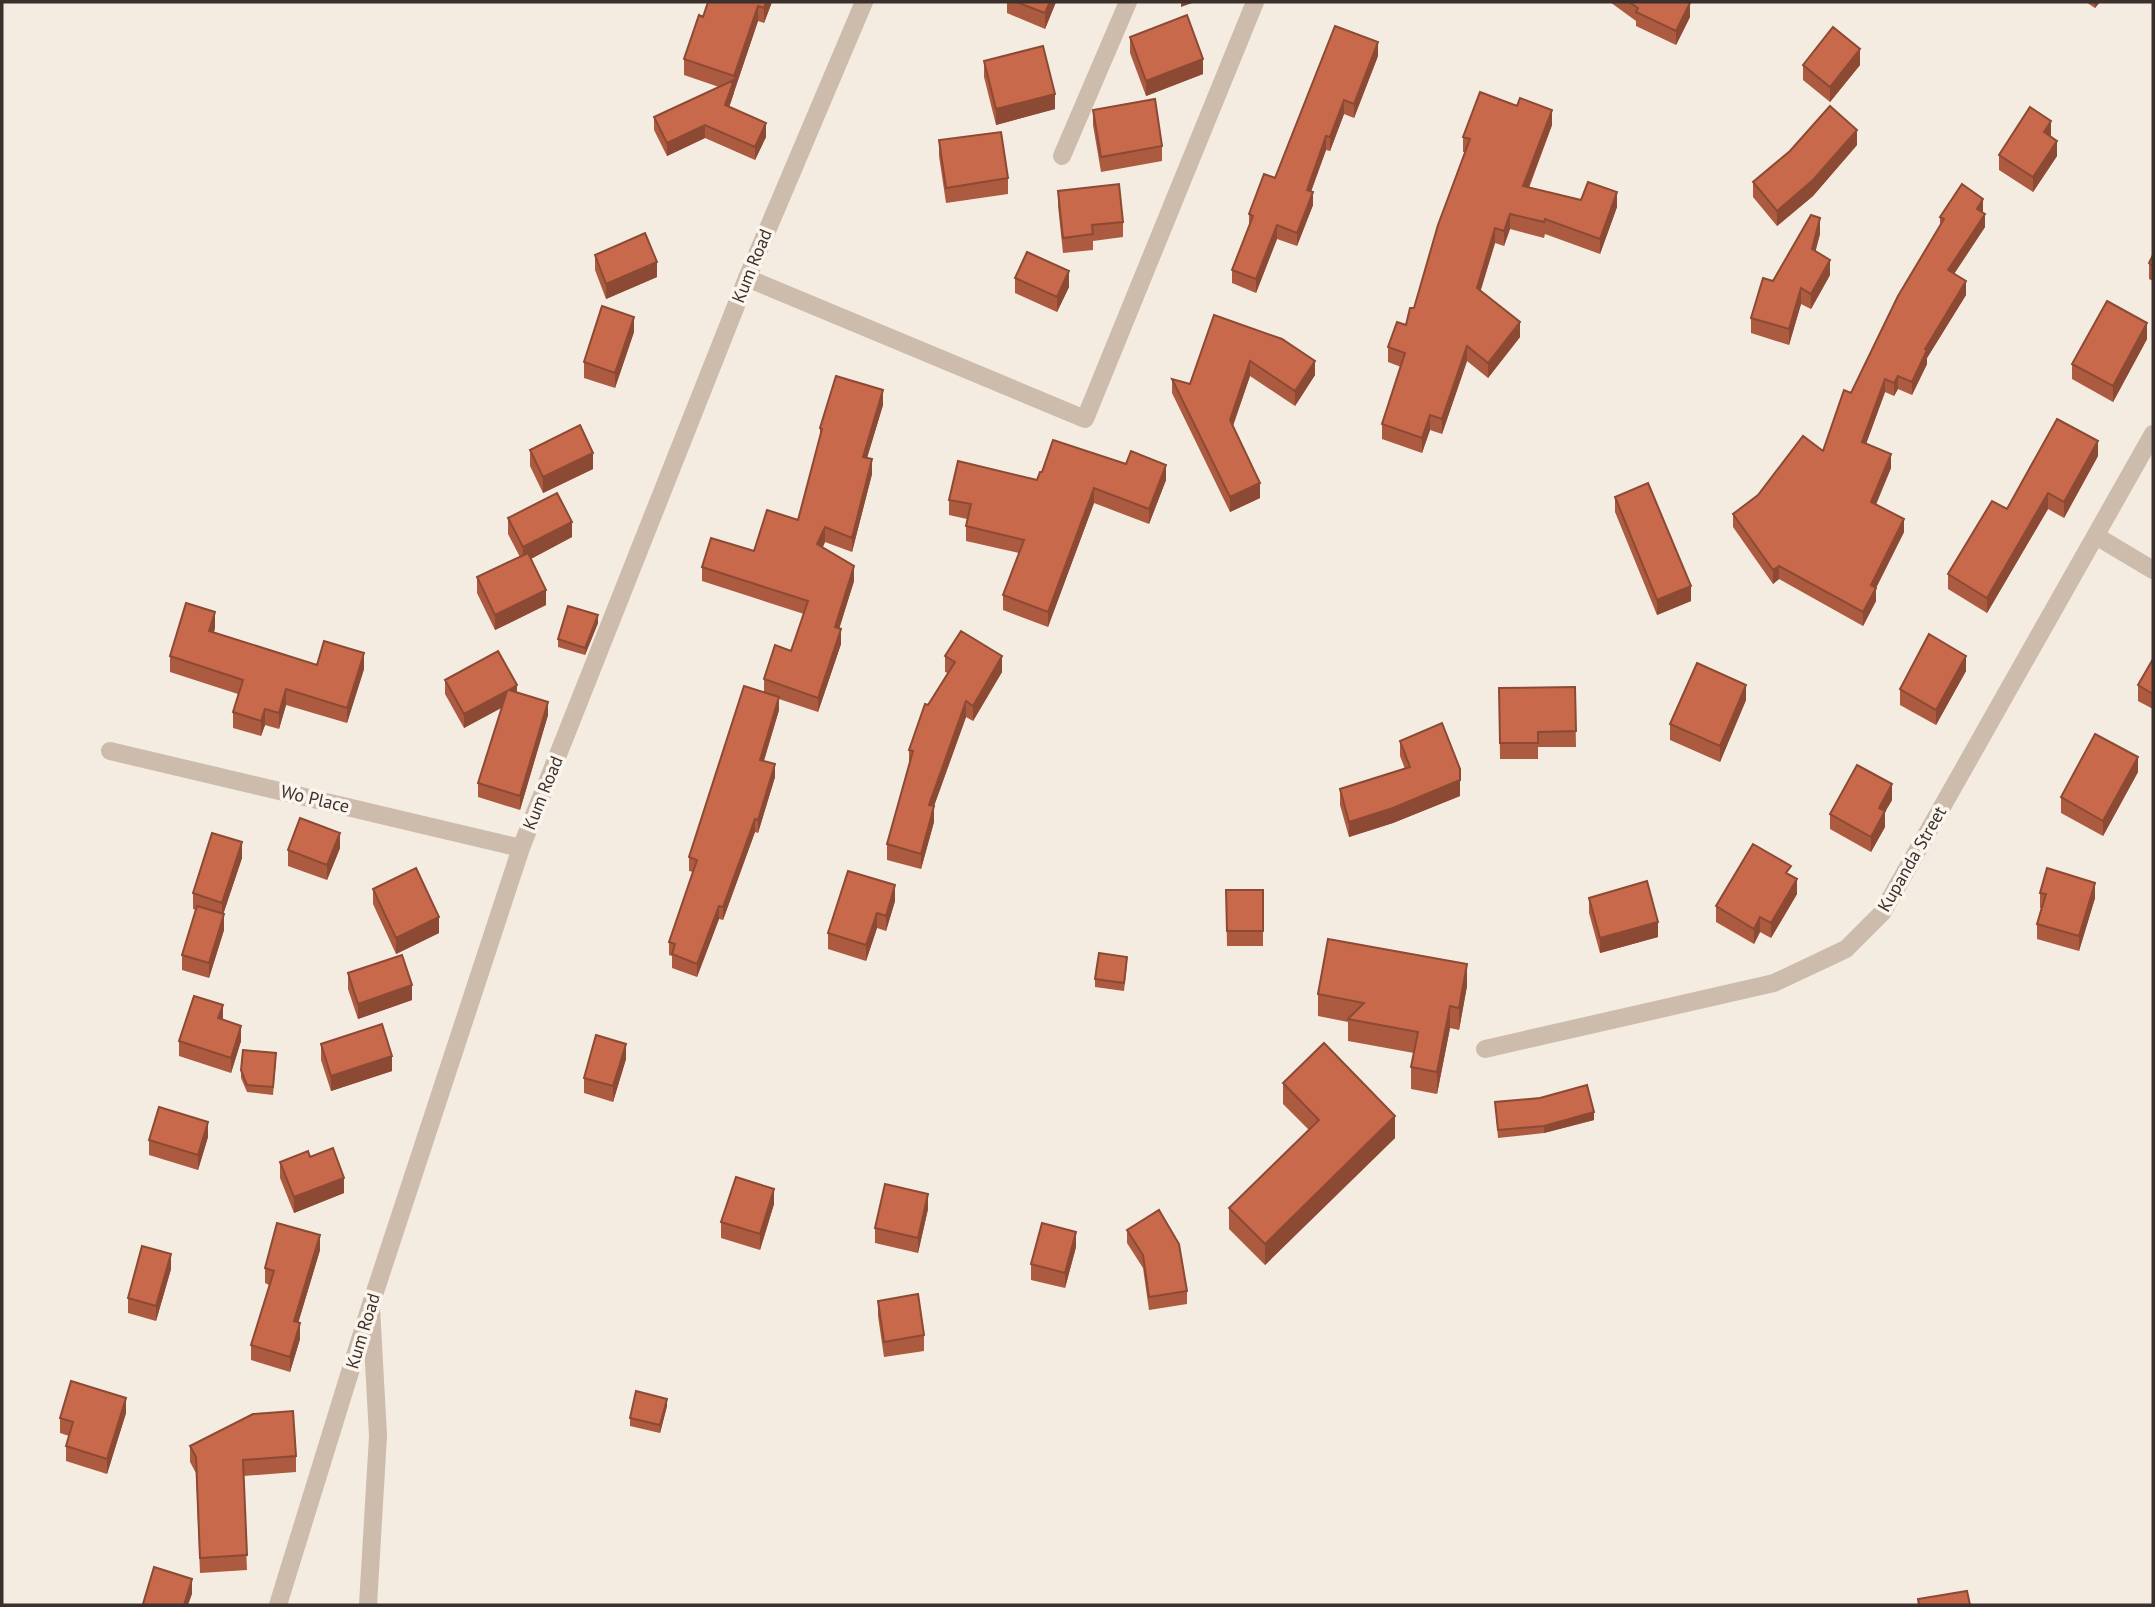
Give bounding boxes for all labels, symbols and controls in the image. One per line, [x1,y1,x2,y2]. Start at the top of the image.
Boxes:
street label: Kum Road [726,225,777,306]
street label: Kum Road [517,752,568,833]
street label: Wo Place [279,779,352,818]
street label: Kupanda Street [1872,802,1951,916]
street label: Kum Road [340,1290,385,1371]

